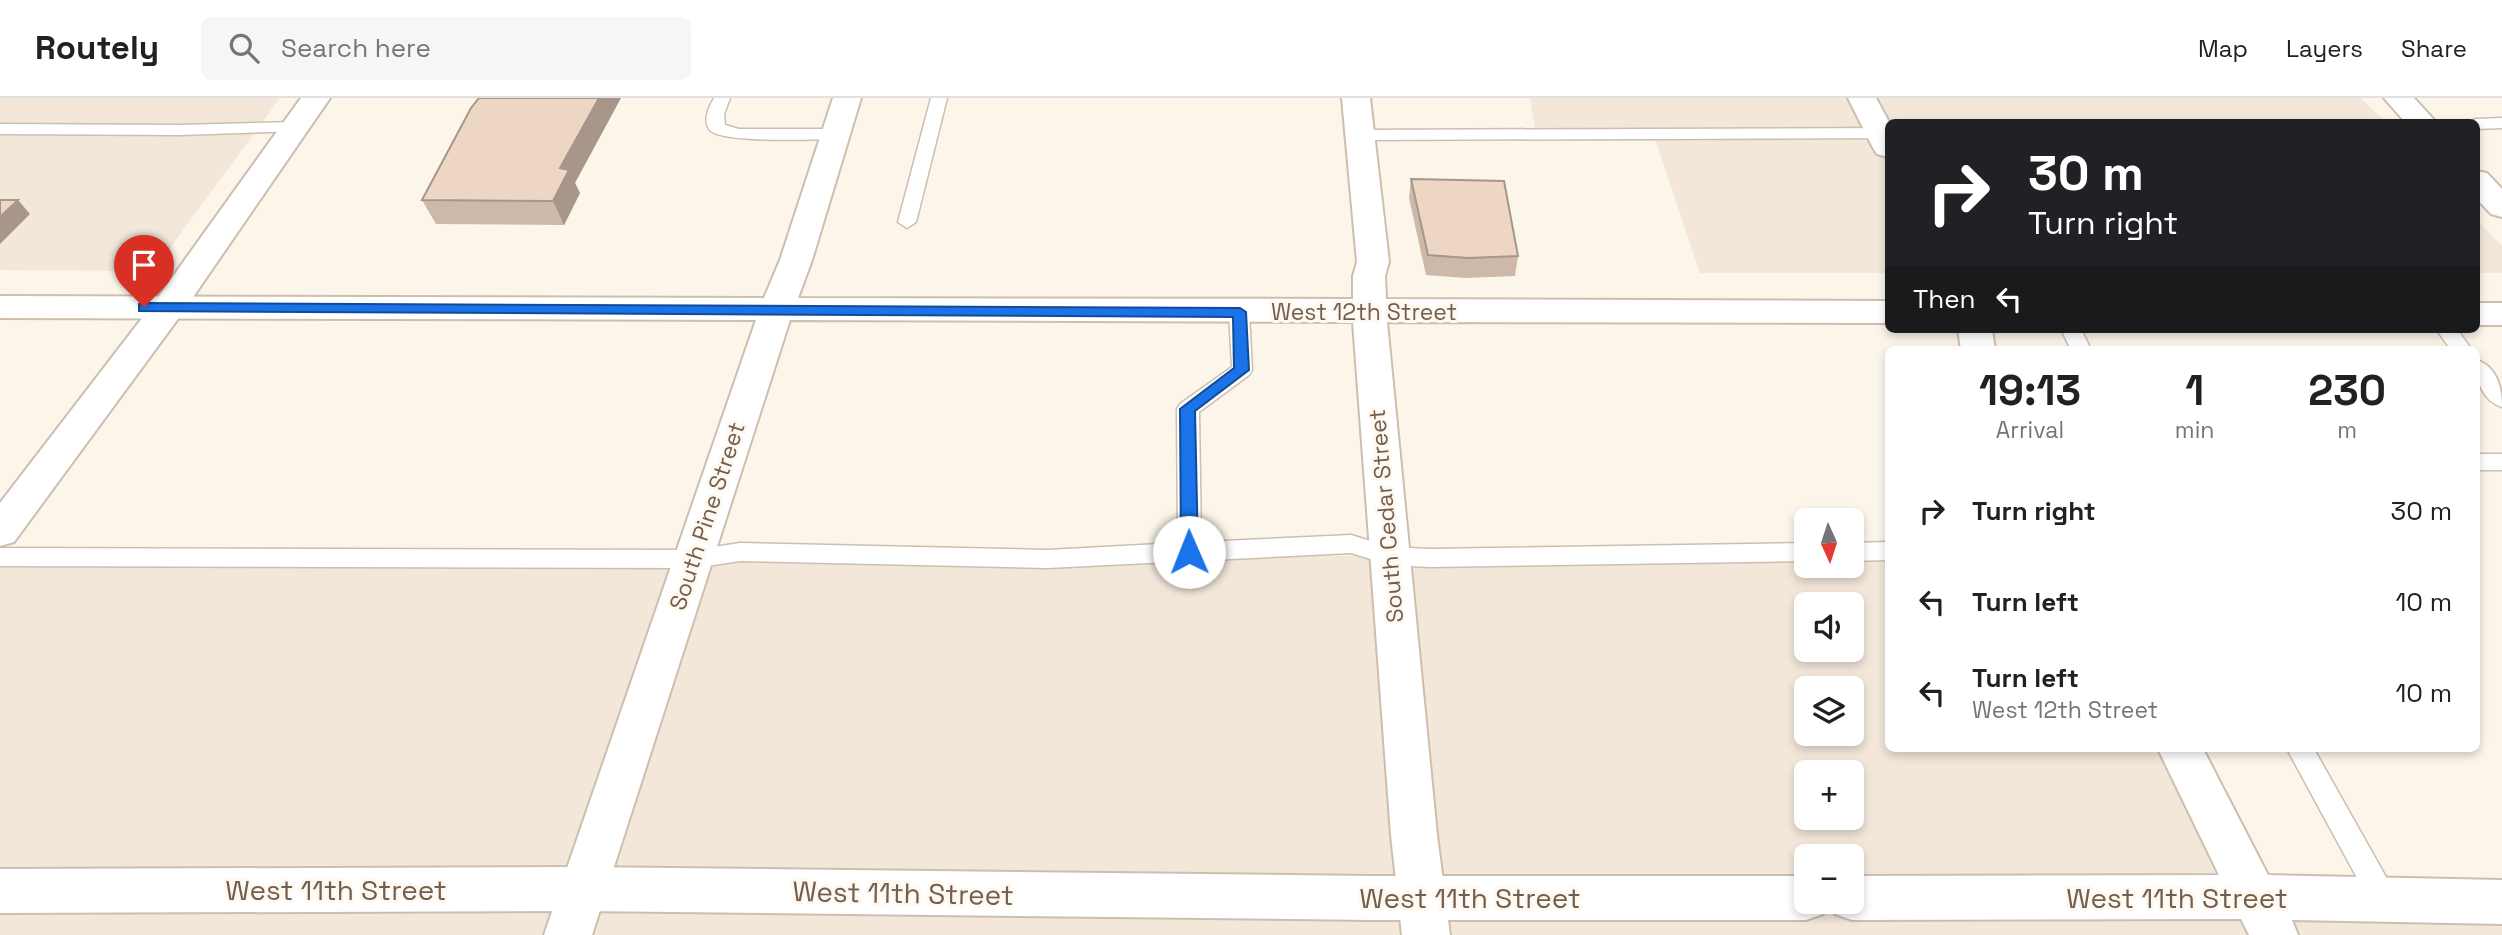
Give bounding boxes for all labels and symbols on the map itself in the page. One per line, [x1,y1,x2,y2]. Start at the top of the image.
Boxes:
pin [114,235,174,307]
street label: West 12th Street [1271,297,1457,327]
street label: South Cedar Street [1362,408,1410,624]
street label: South Pine Street [662,418,752,614]
north arrow [1794,508,1864,578]
position arrow [1152,515,1226,589]
street label: West 11th Street [225,872,447,908]
street label: West 11th Street [792,873,1014,913]
street label: West 11th Street [1359,880,1581,916]
street label: West 11th Street [2066,880,2288,916]

